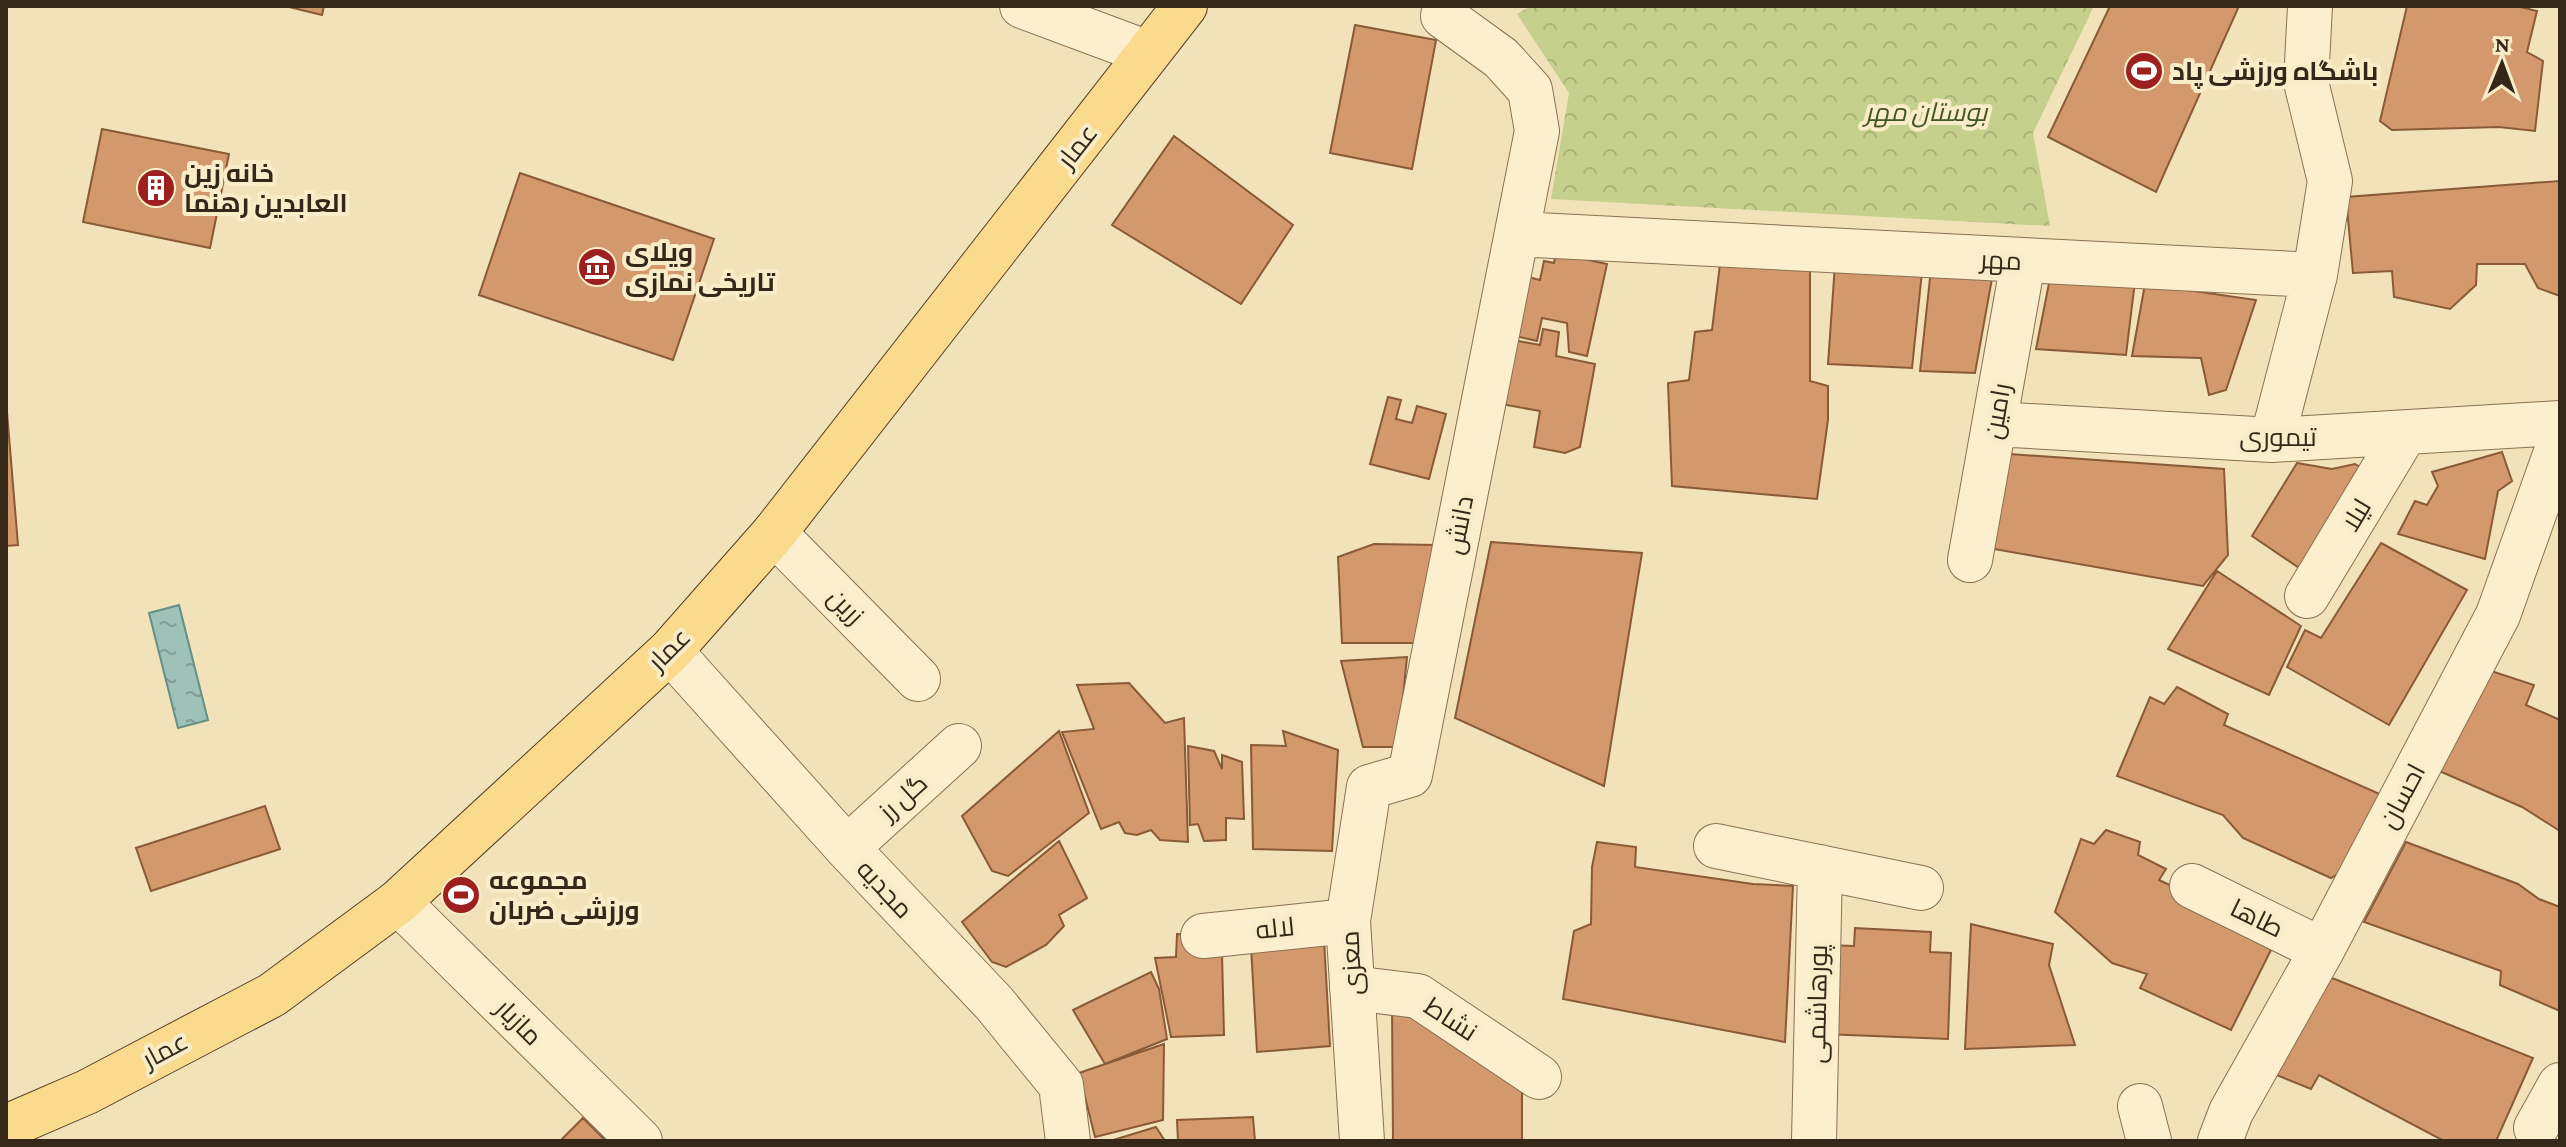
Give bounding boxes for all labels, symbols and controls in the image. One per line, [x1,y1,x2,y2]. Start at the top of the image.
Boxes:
north arrow [2462,24,2542,104]
text: N [2495,32,2510,57]
sports icon: باشگاه ورزشی پاد [2123,50,2165,92]
place label: باشگاه ورزشی پاد [2172,57,2378,89]
park label: بوستان مهر [1862,98,1989,128]
street label: عمار [1050,119,1103,176]
place label: خانه زین العابدین رهنما [184,159,348,219]
building icon: خانه زین العابدین رهنما [135,167,177,209]
place label: ویلای تاریخی نمازی [625,238,775,298]
street label: مهر [1977,245,2023,277]
museum icon: ویلای تاریخی نمازی [576,246,618,288]
street label: رامین [1978,381,2018,442]
street label: تیموری [2239,423,2317,452]
street label: دانش [1440,493,1480,557]
street label: لیلا [2336,494,2377,537]
street label: زرین [821,582,870,631]
street label: عمار [641,622,696,678]
street label: احسان [2373,759,2431,833]
street label: گل رز [872,768,934,828]
street label: مجدیه [851,854,919,924]
place label: مجموعه ورزشی ضربان [489,866,640,926]
sports icon: مجموعه ورزشی ضربان [440,874,482,916]
street label: طاها [2226,893,2288,944]
street label: لاله [1254,912,1296,945]
street label: معزی [1335,930,1368,996]
street label: پورهاشمی [1802,944,1835,1064]
street label: مازیار [488,992,548,1051]
street label: نشاط [1419,992,1482,1047]
street label: عمار [136,1026,193,1075]

